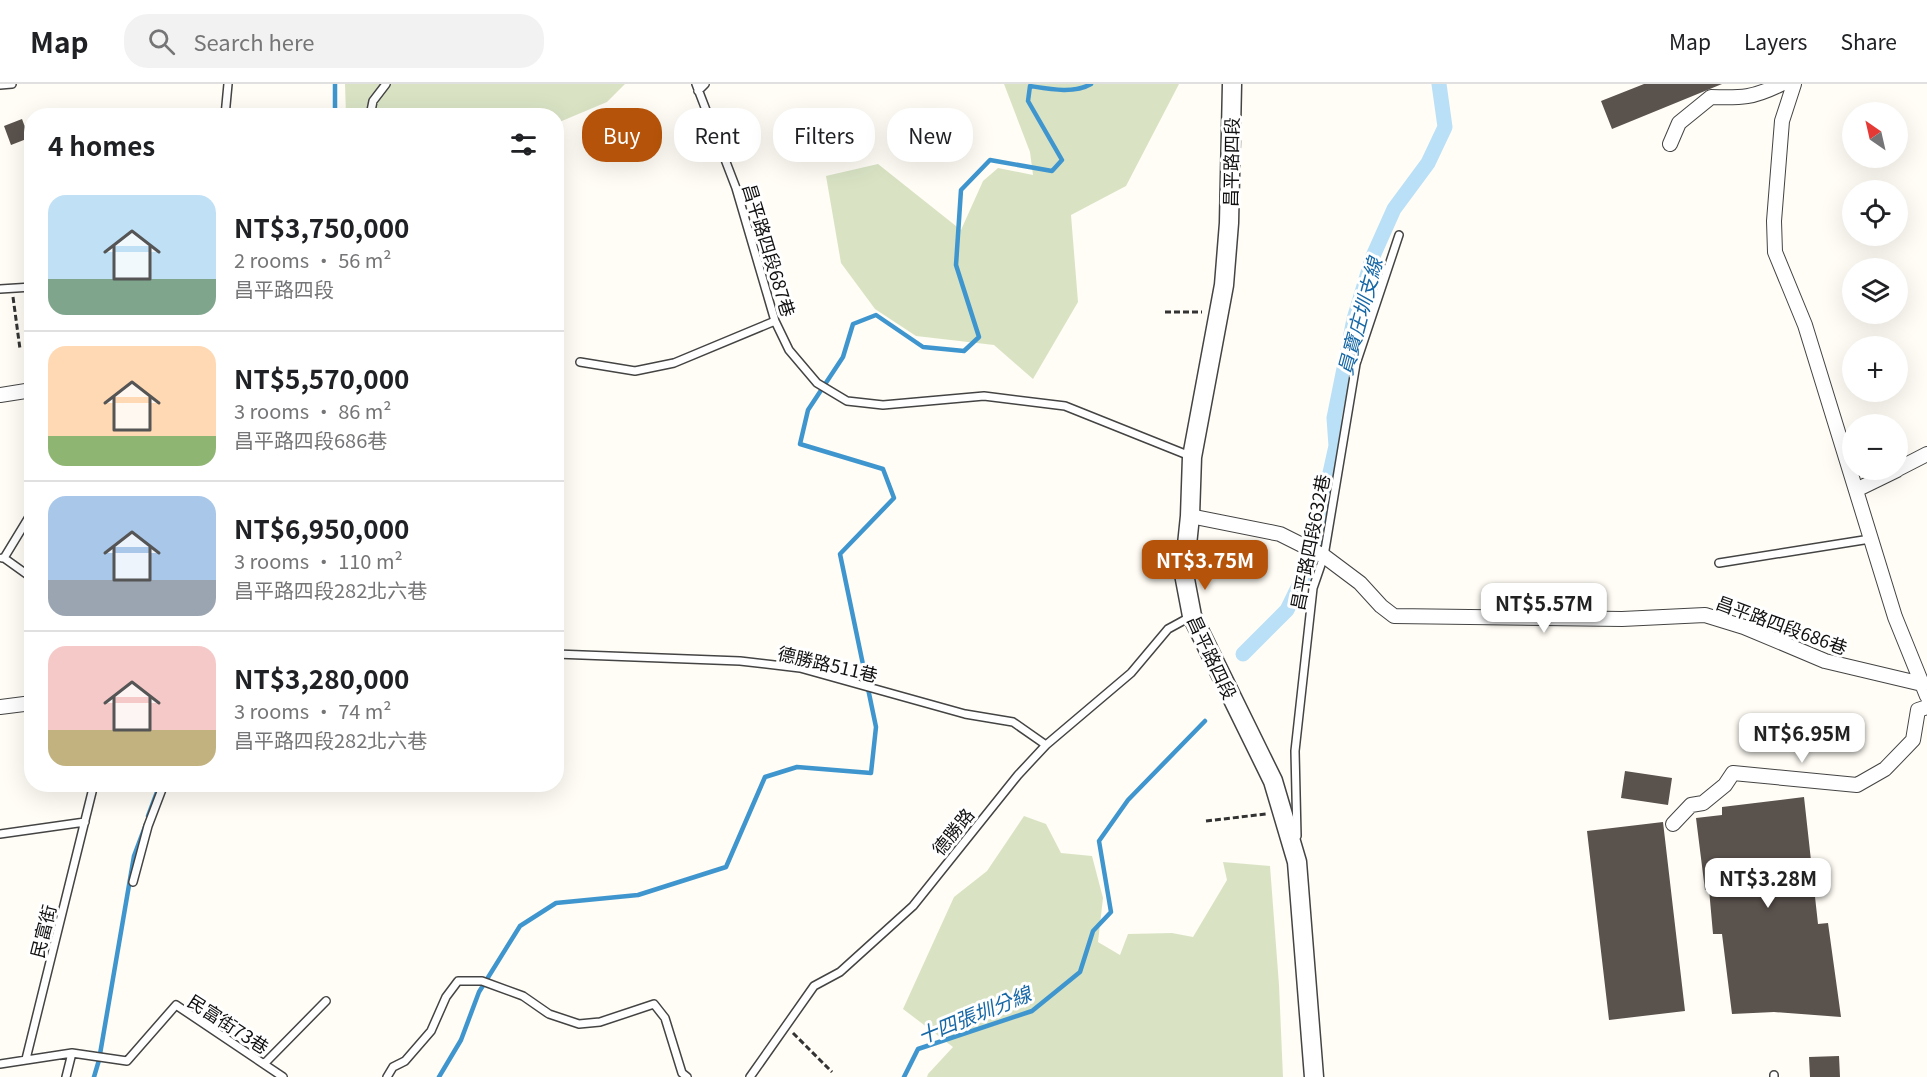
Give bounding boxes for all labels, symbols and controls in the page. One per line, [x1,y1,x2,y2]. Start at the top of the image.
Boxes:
search box [124,14,544,68]
text: Map [30,21,88,61]
icon: search [145,25,178,58]
text: Search here [193,25,314,57]
text: Map [1669,26,1711,56]
text: Layers [1744,26,1807,56]
text: Share [1840,26,1897,56]
north arrow [1842,102,1908,168]
map controls [1842,102,1908,480]
chip: Buy [582,108,662,162]
chip: Rent [674,108,761,162]
chip: Filters [773,108,875,162]
chip: New [887,108,973,162]
street label: 昌平路四段 [1216,117,1244,207]
text: 4 homes [48,126,155,163]
icon: filters [507,128,540,161]
street label: 昌平路四段687巷 [737,180,803,320]
button: locate [1842,180,1908,246]
text: NT$3,750,000 [234,208,409,245]
icon: home [96,219,168,291]
text: 2 rooms · 56 m² [234,245,392,274]
water label: 員寶庄圳支線 [1329,252,1389,378]
button: layers [1842,258,1908,324]
text: 昌平路四段 [234,274,334,303]
button: + [1842,336,1908,402]
text: NT$5,570,000 [234,359,409,396]
icon: home [96,370,168,442]
text: 3 rooms · 86 m² [234,396,392,425]
button: − [1842,414,1908,480]
text: 昌平路四段686巷 [234,425,387,454]
street label: 昌平路四段632巷 [1283,472,1335,612]
text: NT$6,950,000 [234,509,409,546]
icon: home [96,520,168,592]
pin: NT$3.75M [1143,540,1267,591]
text: NT$3.75M [1156,545,1254,574]
text: 3 rooms · 110 m² [234,546,403,575]
text: 昌平路四段282北六巷 [234,575,427,604]
pin: NT$5.57M [1482,583,1606,634]
text: NT$5.57M [1495,588,1593,617]
street label: 昌平路四段686巷 [1713,588,1851,660]
street label: 昌平路四段 [1182,611,1244,703]
street label: 德勝路511巷 [775,639,881,687]
text: NT$3,280,000 [234,659,409,696]
icon: home [96,670,168,742]
text: 3 rooms · 74 m² [234,696,392,725]
pin: NT$6.95M [1740,713,1864,764]
text: NT$6.95M [1753,718,1851,747]
text: 昌平路四段282北六巷 [234,725,427,754]
street label: 德勝路 [925,802,979,860]
pin: NT$3.28M [1706,858,1830,909]
text: NT$3.28M [1719,863,1817,892]
street label: 民富街 [23,902,61,960]
water label: 十四張圳分線 [913,977,1037,1050]
street label: 民富街73巷 [183,987,275,1059]

